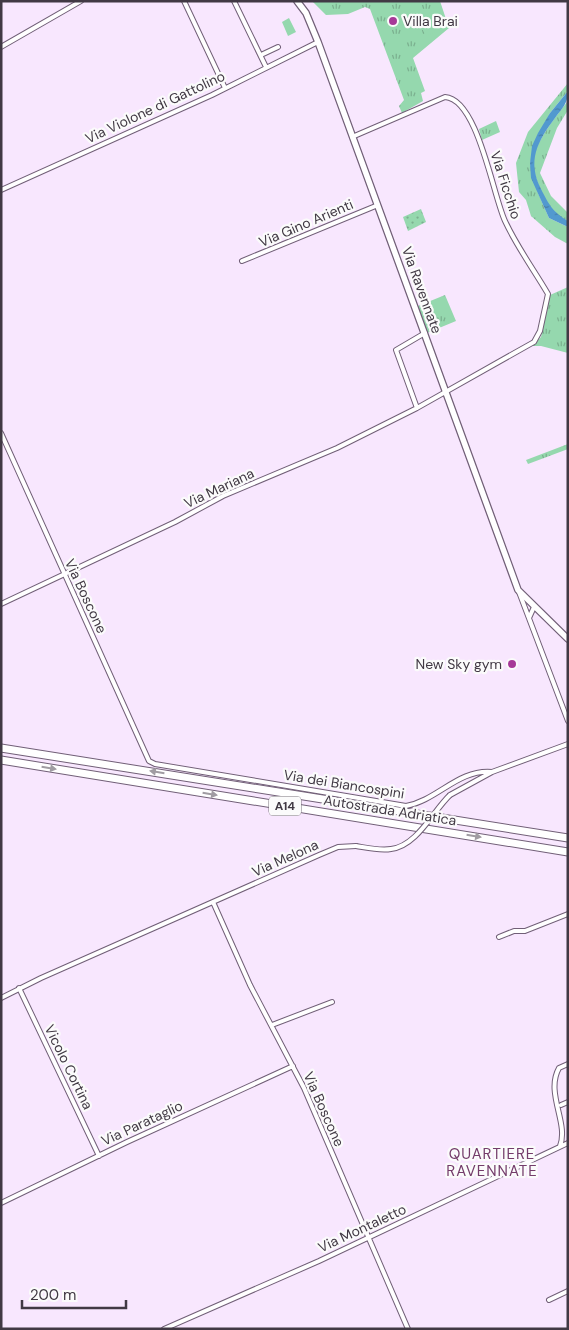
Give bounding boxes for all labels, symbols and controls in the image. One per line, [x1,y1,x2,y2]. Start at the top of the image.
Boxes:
place label: Villa Brai [403,12,458,30]
marker: Villa Brai [387,15,399,27]
street label: Via Violone di Gattolino [82,67,228,147]
street label: Via Ficchio [487,149,525,221]
street label: Via Gino Arienti [256,195,356,251]
street label: Via Ravennate [398,244,446,336]
street label: Via Mariana [181,464,257,512]
street label: Via Boscone [61,556,111,636]
place label: New Sky gym [415,655,502,673]
marker: New Sky gym [506,658,518,670]
one-way arrow [42,764,58,772]
street label: Via dei Biancospini [282,766,406,802]
one-way arrow [148,768,164,776]
one-way arrow [202,790,218,798]
street label: Autostrada Adriatica [322,791,458,829]
road number: A14 [269,796,301,816]
one-way arrow [466,833,482,841]
street label: Via Melona [249,835,321,881]
street label: Vicolo Cortina [41,1022,97,1112]
street label: Via Boscone [299,1069,349,1149]
street label: Via Parataglio [98,1096,186,1150]
district label: QUARTIERE RAVENNATE [446,1144,538,1181]
street label: Via Montaletto [315,1200,409,1256]
scale bar [22,1278,126,1310]
text: 200 m [30,1285,76,1305]

